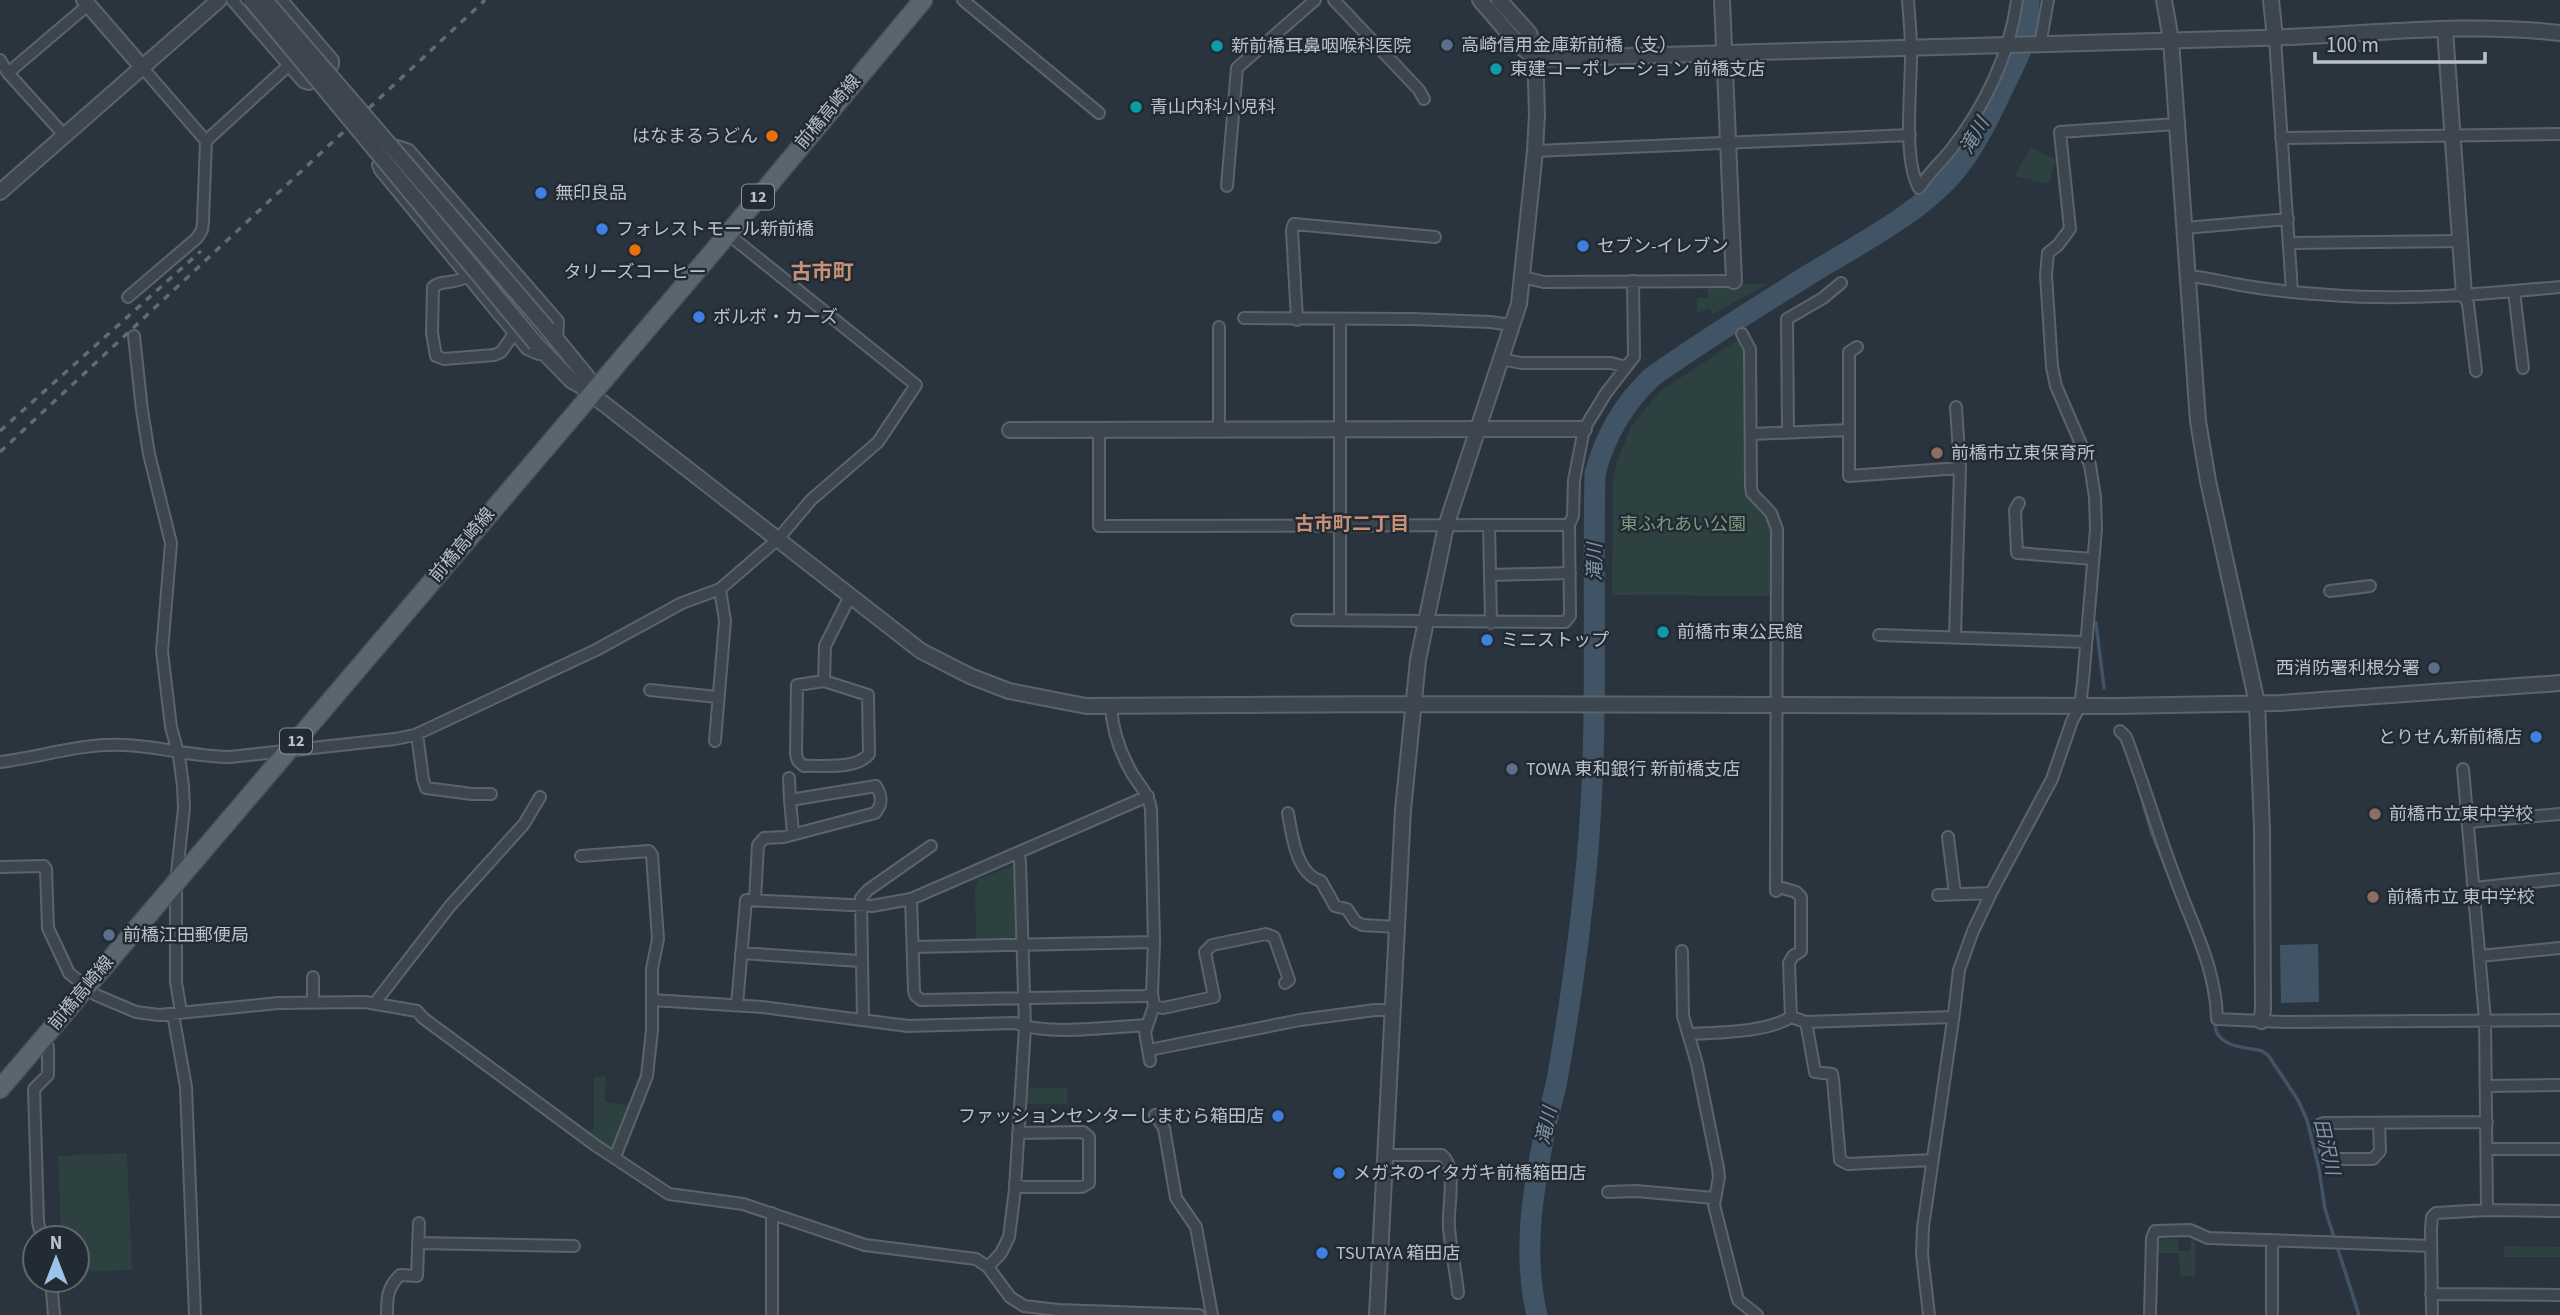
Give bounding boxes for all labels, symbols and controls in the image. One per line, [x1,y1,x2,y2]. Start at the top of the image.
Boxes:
scale bar [2315,21,2485,65]
text: 100 m [2326,30,2379,60]
place label: 高崎信用金庫新前橋（支） [1461,33,1677,58]
place label: 新前橋耳鼻咽喉科医院 [1231,34,1411,59]
marker: 高崎信用金庫新前橋（支） [1439,37,1455,53]
marker: 新前橋耳鼻咽喉科医院 [1209,38,1225,54]
place label: 東建コーポレーション 前橋支店 [1510,57,1765,82]
marker: 東建コーポレーション 前橋支店 [1488,61,1504,77]
street label: 前橋高崎線 [789,69,867,155]
place label: 青山内科小児科 [1150,95,1276,120]
marker: 青山内科小児科 [1128,99,1144,115]
water label: 滝川 [1954,111,1997,159]
place label: はなまるうどん [632,124,758,149]
marker: はなまるうどん [764,128,780,144]
place label: 無印良品 [555,181,627,206]
road number: 12 [742,184,774,210]
marker: 無印良品 [533,185,549,201]
place label: フォレストモール新前橋 [616,217,814,242]
marker: フォレストモール新前橋 [594,221,610,237]
place label: セブン-イレブン [1597,234,1729,259]
marker: セブン-イレブン [1575,238,1591,254]
marker: タリーズコーヒー [627,242,643,258]
district label: 古市町 [791,257,854,287]
place label: タリーズコーヒー [563,260,707,285]
place label: ボルボ・カーズ [713,305,838,330]
marker: ボルボ・カーズ [691,309,707,325]
place label: 前橋市立東保育所 [1951,441,2095,466]
marker: 前橋市立東保育所 [1929,445,1945,461]
street label: 前橋高崎線 [423,502,501,588]
district label: 古市町二丁目 [1295,511,1409,538]
park label: 東ふれあい公園 [1620,512,1746,537]
water label: 滝川 [1582,541,1609,581]
place label: 前橋市東公民館 [1677,620,1803,645]
marker: 前橋市東公民館 [1655,624,1671,640]
place label: ミニストップ [1501,628,1609,653]
marker: ミニストップ [1479,632,1495,648]
place label: 西消防署利根分署 [2276,656,2420,681]
marker: 西消防署利根分署 [2426,660,2442,676]
place label: とりせん新前橋店 [2378,725,2522,750]
road number: 12 [280,728,312,754]
marker: とりせん新前橋店 [2528,729,2544,745]
place label: TOWA 東和銀行 新前橋支店 [1526,757,1740,782]
marker: TOWA 東和銀行 新前橋支店 [1504,761,1520,777]
place label: 前橋市立東中学校 [2389,802,2533,827]
marker: 前橋市立東中学校 [2367,806,2383,822]
place label: 前橋市立 東中学校 [2387,885,2535,910]
marker: 前橋市立 東中学校 [2365,889,2381,905]
place label: 前橋江田郵便局 [123,923,249,948]
marker: 前橋江田郵便局 [101,927,117,943]
street label: 前橋高崎線 [42,950,120,1036]
water label: 滝川 [1530,1103,1565,1147]
place label: ファッションセンターしまむら箱田店 [958,1104,1264,1129]
marker: ファッションセンターしまむら箱田店 [1270,1108,1286,1124]
water label: 田沢川 [2306,1116,2346,1180]
place label: メガネのイタガキ前橋箱田店 [1353,1161,1586,1186]
marker: メガネのイタガキ前橋箱田店 [1331,1165,1347,1181]
north arrow [21,1224,91,1294]
text: N [50,1230,62,1257]
place label: TSUTAYA 箱田店 [1336,1241,1460,1266]
marker: TSUTAYA 箱田店 [1314,1245,1330,1261]

